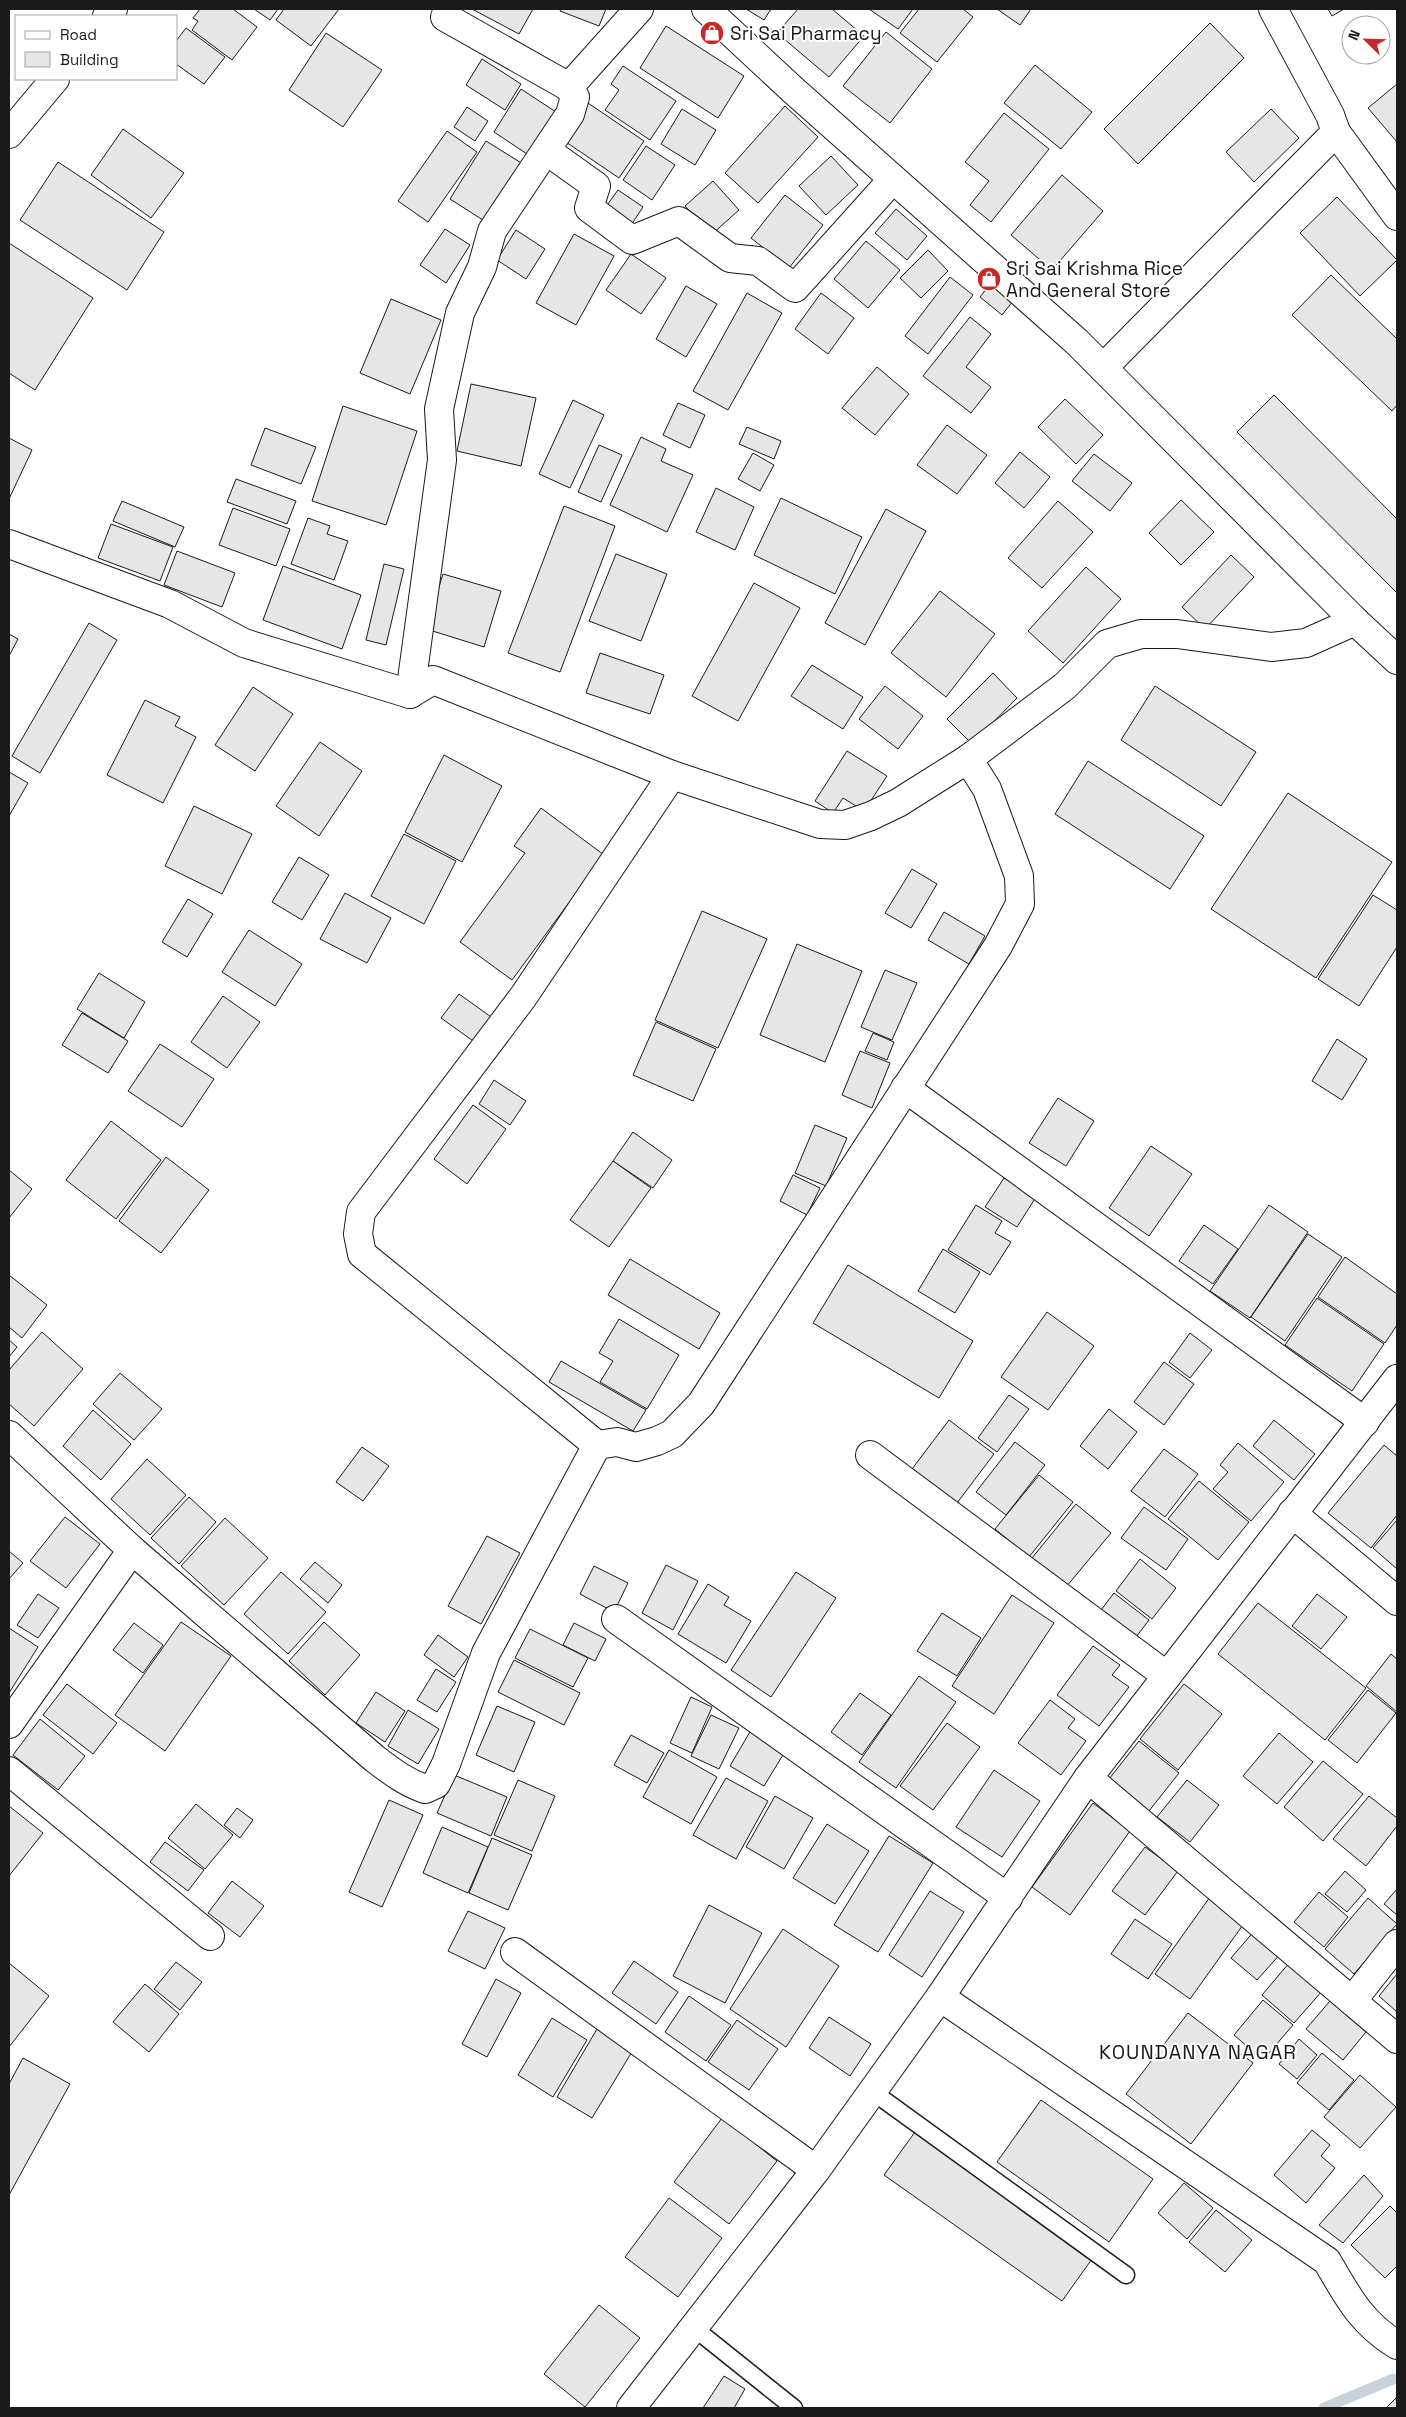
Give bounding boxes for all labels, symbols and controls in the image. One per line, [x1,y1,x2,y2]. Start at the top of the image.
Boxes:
legend [15,15,178,80]
north arrow [1341,15,1391,65]
shop icon: Sri Sai Pharmacy [699,20,725,46]
place label: Sri Sai Pharmacy [730,21,882,46]
text: Road [60,25,97,44]
text: N [1344,27,1364,43]
text: Building [60,50,119,69]
place label: Sri Sai Krishma Rice And General Store [1006,256,1183,303]
shop icon: Sri Sai Krishma Rice And General Store [976,266,1002,292]
district label: KOUNDANYA NAGAR [1099,2039,1297,2065]

